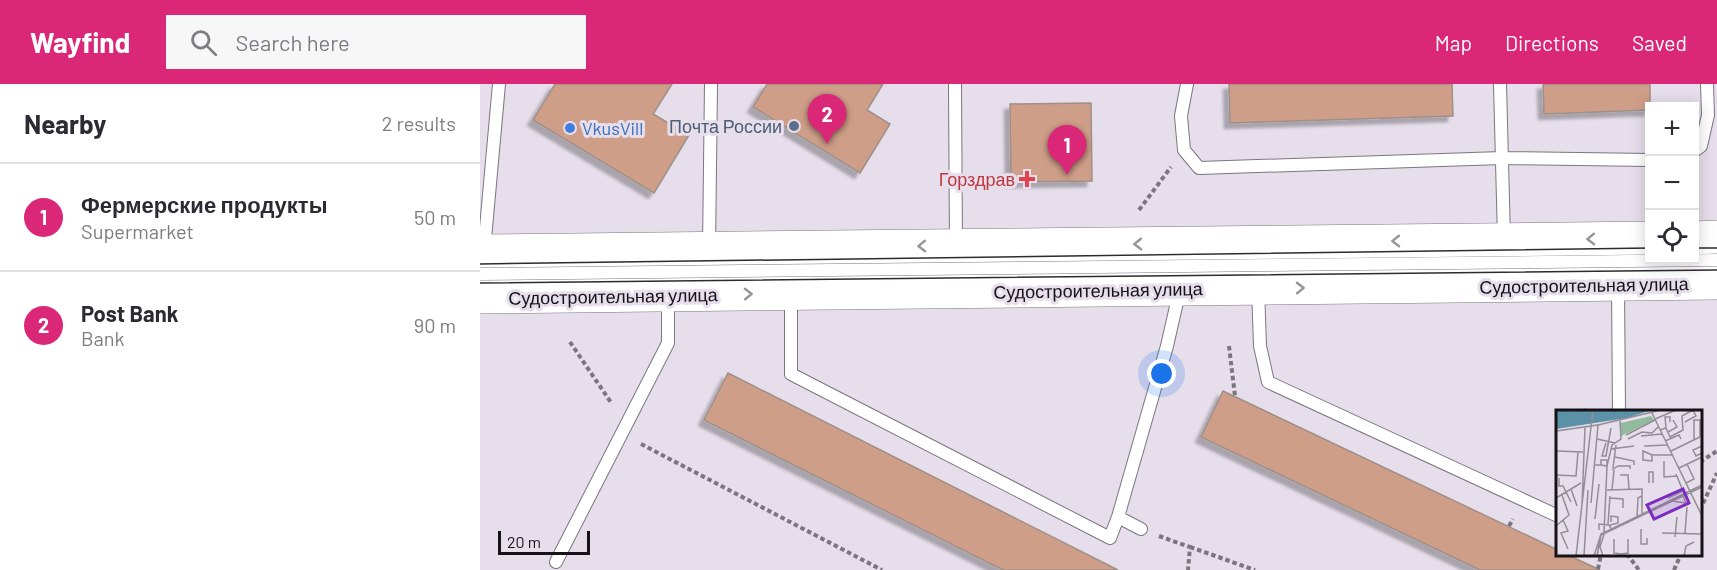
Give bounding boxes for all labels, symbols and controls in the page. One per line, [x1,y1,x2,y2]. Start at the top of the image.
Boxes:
search box [166,15,586,69]
text: Wayfind [30,25,130,59]
icon: search [187,26,220,59]
text: Search here [235,29,350,55]
text: Map [1435,30,1472,55]
text: Directions [1505,30,1599,55]
text: Saved [1632,30,1687,55]
pin: 2 [808,94,846,144]
map controls [1645,102,1699,264]
button: + [1645,102,1699,156]
text: Nearby [24,108,106,139]
text: 2 results [382,111,456,135]
place label: Почта России [669,115,782,137]
place label: VkusVill [582,117,643,139]
marker: Почта России [787,119,801,133]
marker: VkusVill [563,121,577,135]
pin: 1 [1048,126,1086,175]
button: − [1645,156,1699,210]
place label: Горздрав [939,168,1015,190]
marker: Горздрав [1020,172,1034,186]
text: Фермерские продукты [81,191,327,217]
text: 1 [40,205,47,229]
text: 50 m [414,205,456,229]
button: locate [1645,210,1699,264]
text: Supermarket [81,219,194,243]
one-way arrow [1587,233,1596,245]
one-way arrow [1392,235,1401,247]
one-way arrow [1134,238,1143,250]
one-way arrow [918,240,927,252]
street label: Судостроительная улица [1479,272,1690,298]
street label: Судостроительная улица [993,277,1204,303]
one-way arrow [1296,282,1305,294]
street label: Судостроительная улица [508,283,719,309]
one-way arrow [744,288,753,300]
text: Post Bank [81,300,178,326]
text: 2 [38,313,49,337]
text: 90 m [414,313,456,337]
text: Bank [81,326,124,350]
your location [1147,359,1176,388]
inset map [1556,410,1702,555]
scale bar [498,528,590,556]
text: 20 m [507,532,541,551]

